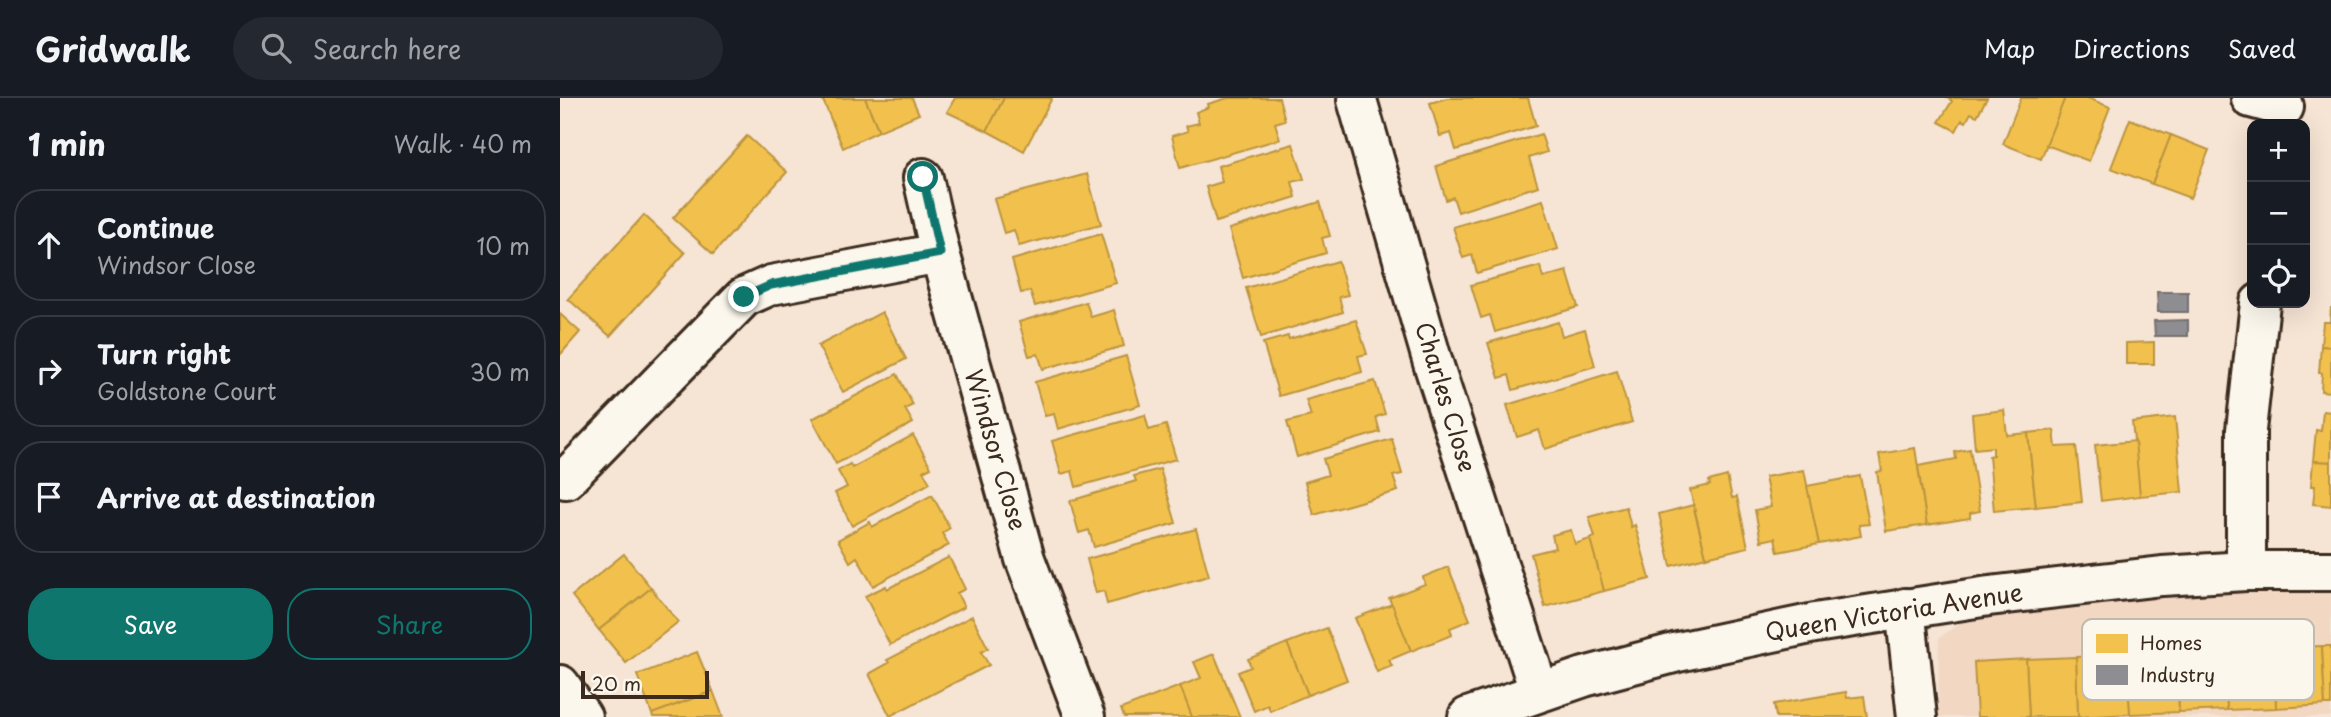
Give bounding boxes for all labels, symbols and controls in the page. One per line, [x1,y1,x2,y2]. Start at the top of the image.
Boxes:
search box [233,17,723,80]
text: Gridwalk [35,23,191,73]
icon: search [257,29,295,67]
text: Search here [313,29,461,68]
text: Map [1984,30,2035,66]
text: Directions [2073,30,2190,66]
text: Saved [2228,30,2296,66]
map controls [2247,119,2310,308]
button: + [2247,119,2310,182]
text: 1 min [28,121,106,166]
text: Walk · 40 m [394,126,532,161]
route start [907,161,938,192]
button: − [2247,182,2310,245]
text: Continue [97,208,214,247]
icon: ahead [30,226,68,264]
text: 10 m [476,228,530,263]
button: locate [2247,245,2310,308]
text: Windsor Close [97,247,256,282]
route end [728,281,759,312]
street label: Charles Close [1407,317,1487,476]
text: Turn right [97,334,231,373]
icon: right [30,352,68,390]
text: 30 m [469,354,530,389]
street label: Windsor Close [957,365,1037,534]
text: Goldstone Court [97,373,276,408]
icon: arrive [30,478,68,516]
text: Arrive at destination [97,478,376,517]
street label: Queen Victoria Avenue [1762,573,2025,649]
button: Save [28,588,273,660]
button: Share [287,588,532,660]
legend [2082,619,2314,700]
text: Homes [2140,628,2202,656]
text: Industry [2140,660,2215,688]
scale bar [581,668,709,700]
text: 20 m [592,669,641,697]

